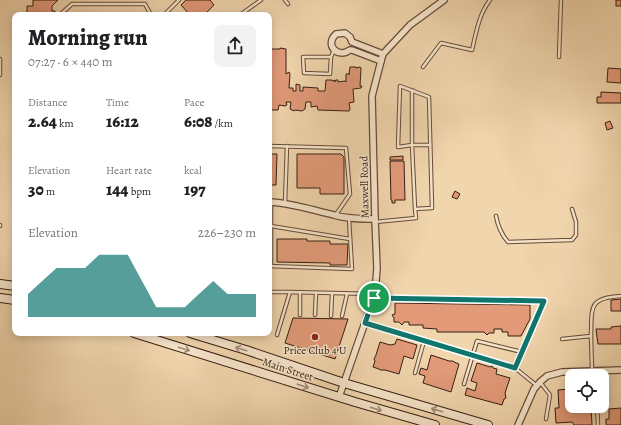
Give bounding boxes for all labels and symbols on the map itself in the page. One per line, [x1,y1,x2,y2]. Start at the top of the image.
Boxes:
street label: Maxwell Road [356,156,373,218]
pin [357,281,391,315]
marker: Price Club 4 U [310,332,320,342]
place label: Price Club 4 U [284,343,347,358]
one-way arrow [234,345,247,352]
one-way arrow [178,346,191,353]
street label: Main Street [260,354,316,385]
one-way arrow [297,382,309,390]
one-way arrow [370,406,383,413]
one-way arrow [431,406,444,413]

